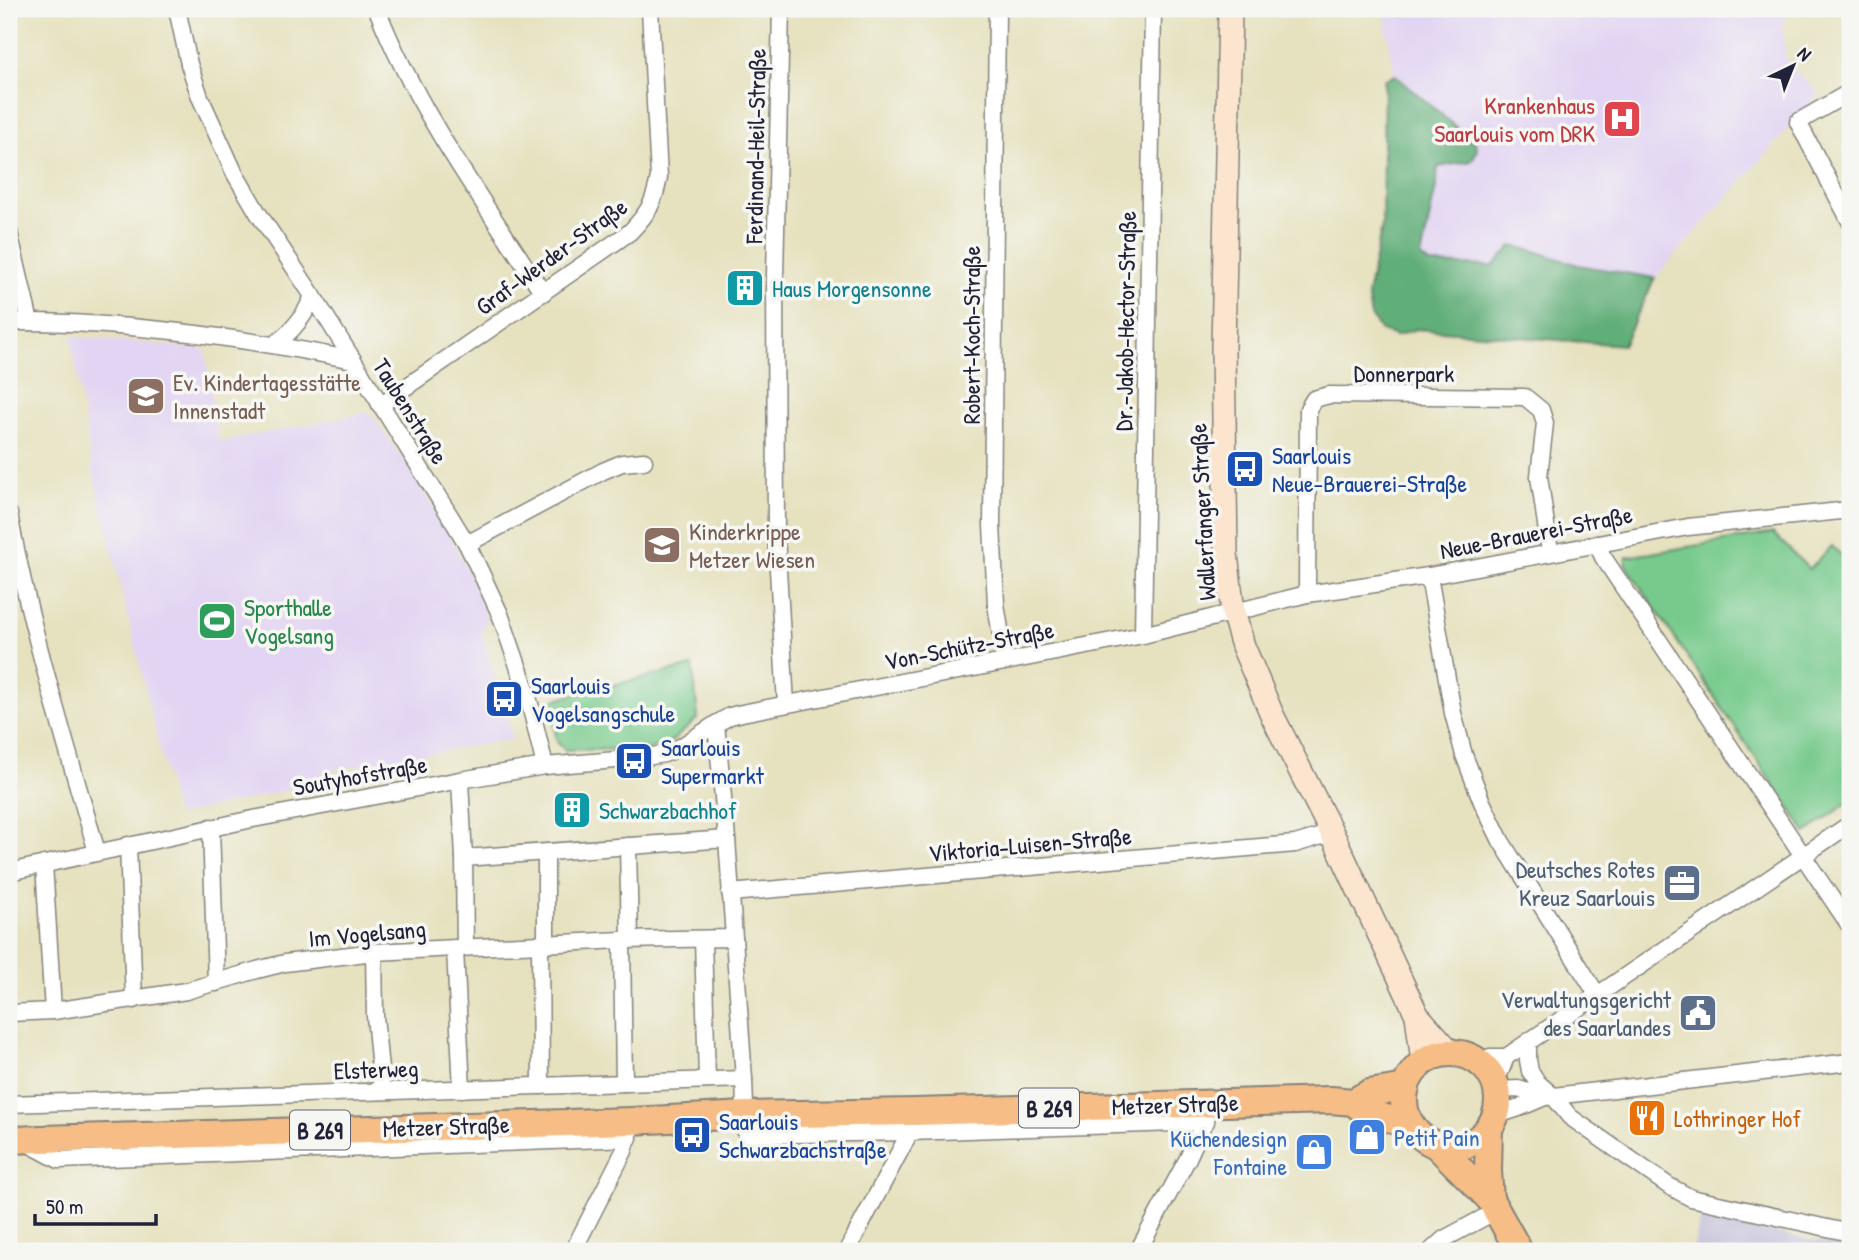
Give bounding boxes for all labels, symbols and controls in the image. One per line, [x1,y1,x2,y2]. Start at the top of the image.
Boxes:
north arrow [1758,32,1828,102]
text: N [1792,41,1817,67]
street label: Ferdinand-Heil-Straße [737,48,773,245]
place label: Krankenhaus Saarlouis vom DRK [1434,89,1595,149]
hospital icon: Krankenhaus Saarlouis vom DRK [1601,98,1643,140]
street label: Graf-Werder-Straße [469,190,634,322]
street label: Dr.-Jakob-Hector-Straße [1107,210,1143,431]
street label: Robert-Koch-Straße [955,245,987,424]
building icon: Haus Morgensonne [724,267,766,309]
place label: Haus Morgensonne [772,272,932,304]
street label: Taubenstraße [366,352,456,470]
street label: Donnerpark [1354,357,1454,389]
place label: Ev. Kindertagesstätte Innenstadt [173,366,361,426]
school or university icon: Ev. Kindertagesstätte Innenstadt [125,375,167,417]
street label: Wallerfanger Straße [1181,422,1223,601]
place label: Saarlouis Neue-Brauerei-Straße [1272,439,1468,499]
bus stop icon: Saarlouis Neue-Brauerei-Straße [1224,448,1266,490]
street label: Neue-Brauerei-Straße [1437,498,1635,566]
place label: Kinderkrippe Metzer Wiesen [689,515,815,575]
school or university icon: Kinderkrippe Metzer Wiesen [641,524,683,566]
place label: Sporthalle Vogelsang [244,591,334,651]
sports icon: Sporthalle Vogelsang [196,600,238,642]
street label: Von-Schütz-Straße [881,613,1057,677]
place label: Saarlouis Vogelsangschule [531,669,676,729]
bus stop icon: Saarlouis Vogelsangschule [483,678,525,720]
place label: Saarlouis Supermarkt [661,731,765,791]
bus stop icon: Saarlouis Supermarkt [613,740,655,782]
street label: Soutyhofstraße [291,747,430,803]
building icon: Schwarzbachhof [551,789,593,831]
place label: Schwarzbachhof [599,794,737,826]
street label: Viktoria-Luisen-Straße [927,819,1133,869]
place label: Deutsches Rotes Kreuz Saarlouis [1516,853,1655,913]
office icon: Deutsches Rotes Kreuz Saarlouis [1661,862,1703,904]
street label: Im Vogelsang [307,912,427,954]
place label: Verwaltungsgericht des Saarlandes [1501,983,1672,1043]
public building icon: Verwaltungsgericht des Saarlandes [1677,992,1719,1034]
street label: Elsterweg [333,1052,419,1086]
street label: Metzer Straße [1111,1086,1239,1122]
road number: B 269 [1019,1088,1079,1128]
restaurant icon: Lothringer Hof [1626,1097,1668,1139]
place label: Lothringer Hof [1674,1102,1801,1134]
place label: Saarlouis Schwarzbachstraße [719,1105,887,1165]
street label: Metzer Straße [382,1108,510,1144]
road number: B 269 [290,1110,350,1149]
bus stop icon: Saarlouis Schwarzbachstraße [671,1114,713,1156]
shop icon: Petit Pain [1346,1116,1388,1158]
place label: Petit Pain [1394,1121,1480,1153]
place label: Küchendesign Fontaine [1170,1122,1287,1182]
shop icon: Küchendesign Fontaine [1293,1131,1335,1173]
scale bar [35,1183,156,1227]
text: 50 m [46,1192,83,1221]

